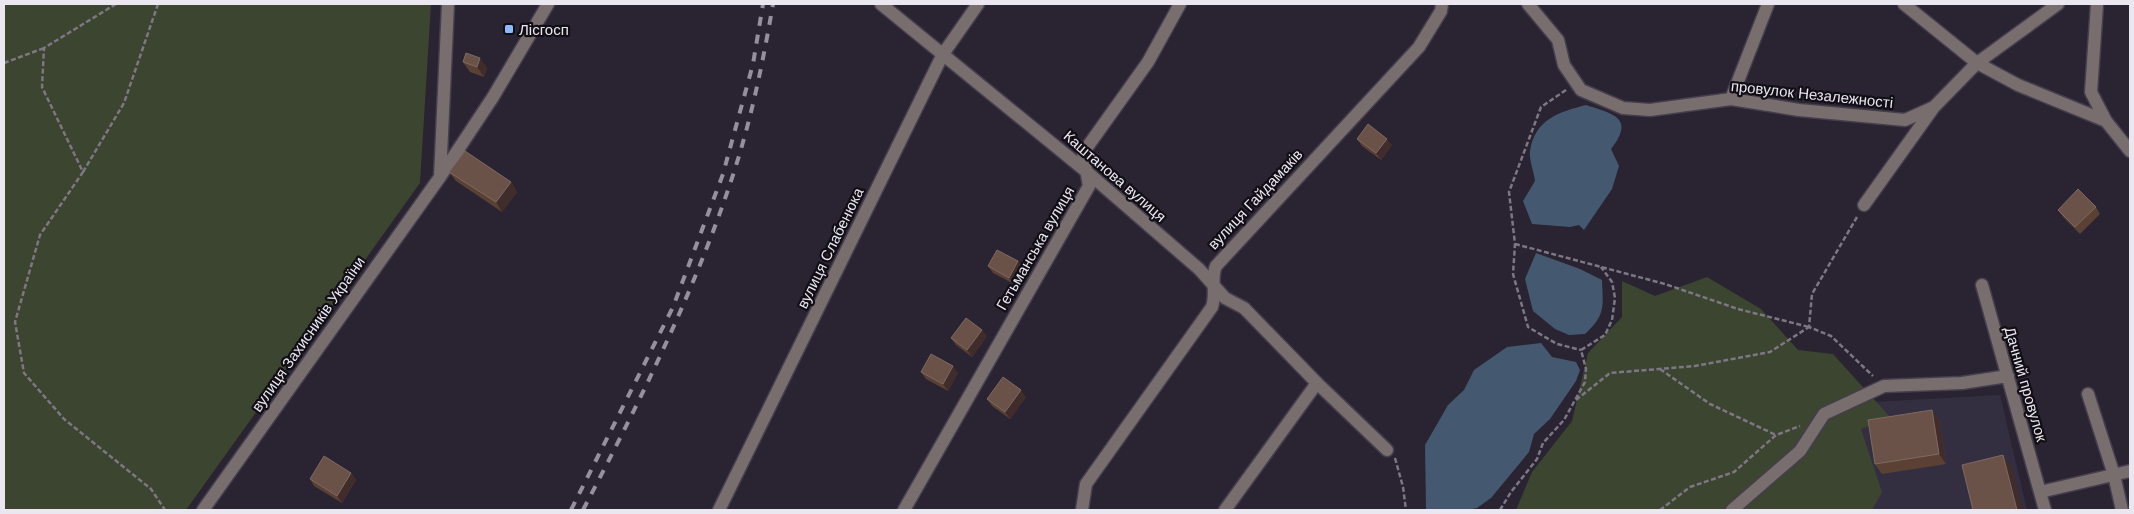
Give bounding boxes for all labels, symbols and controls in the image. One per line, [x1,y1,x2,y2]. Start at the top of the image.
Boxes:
place label: Лісгосп [519,21,569,38]
marker: Лісгосп [503,23,515,35]
street label: провулок Незалежності [1730,77,1894,111]
street label: Каштанова вулиця [1060,127,1170,225]
street label: вулиця Гайдамаків [1204,145,1306,252]
street label: Гетьманська вулиця [993,183,1077,313]
street label: вулиця Слабенюка [793,184,867,311]
street label: вулиця Захисників України [248,253,368,415]
street label: Дачний провулок [2001,325,2051,444]

